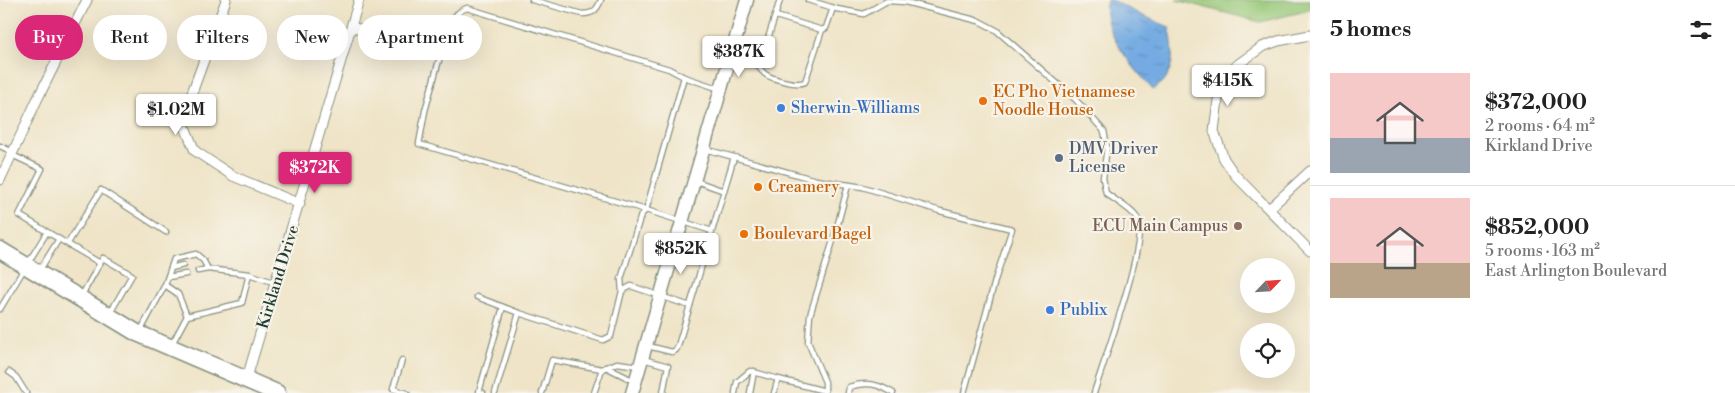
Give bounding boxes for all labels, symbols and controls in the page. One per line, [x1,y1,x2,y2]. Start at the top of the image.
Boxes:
chip: Buy [15,15,83,60]
chip: Rent [93,15,167,60]
chip: Filters [177,15,267,60]
chip: New [277,15,348,60]
chip: Apartment [358,15,482,60]
icon: filters [1687,16,1715,44]
text: 5 homes [1330,17,1411,43]
pin: $387K [704,36,774,78]
text: $387K [713,42,765,62]
pin: $415K [1193,64,1263,107]
text: $415K [1203,71,1253,91]
place label: EC Pho Vietnamese Noodle House [993,82,1135,120]
text: $372,000 [1485,90,1587,116]
icon: home [1370,93,1430,153]
pin: $1.02M [135,94,217,136]
marker: EC Pho Vietnamese Noodle House [977,95,989,107]
place label: Sherwin-Williams [791,98,920,118]
text: $1.02M [147,100,205,120]
marker: Sherwin-Williams [775,102,787,114]
text: 2 rooms · 64 m² [1485,116,1595,136]
text: Kirkland Drive [1485,136,1593,156]
place label: DMV Driver License [1069,139,1158,177]
pin: $372K [280,152,350,194]
marker: DMV Driver License [1053,152,1065,164]
text: $372K [290,158,340,178]
place label: Creamery [768,177,840,197]
marker: Creamery [752,181,764,193]
text: $852,000 [1485,215,1589,241]
place label: ECU Main Campus [1092,216,1228,236]
icon: home [1370,218,1430,278]
marker: ECU Main Campus [1232,220,1244,232]
street label: Kirkland Drive [253,223,303,331]
place label: Boulevard Bagel [753,224,872,244]
marker: Boulevard Bagel [738,228,750,240]
pin: $852K [646,232,716,275]
text: $852K [655,239,707,259]
text: 5 rooms · 163 m² [1485,241,1600,261]
north arrow [1240,258,1295,312]
map controls [1240,258,1295,378]
text: East Arlington Boulevard [1485,261,1667,281]
place label: Publix [1060,300,1108,320]
marker: Publix [1044,304,1056,316]
button: locate [1240,323,1295,378]

